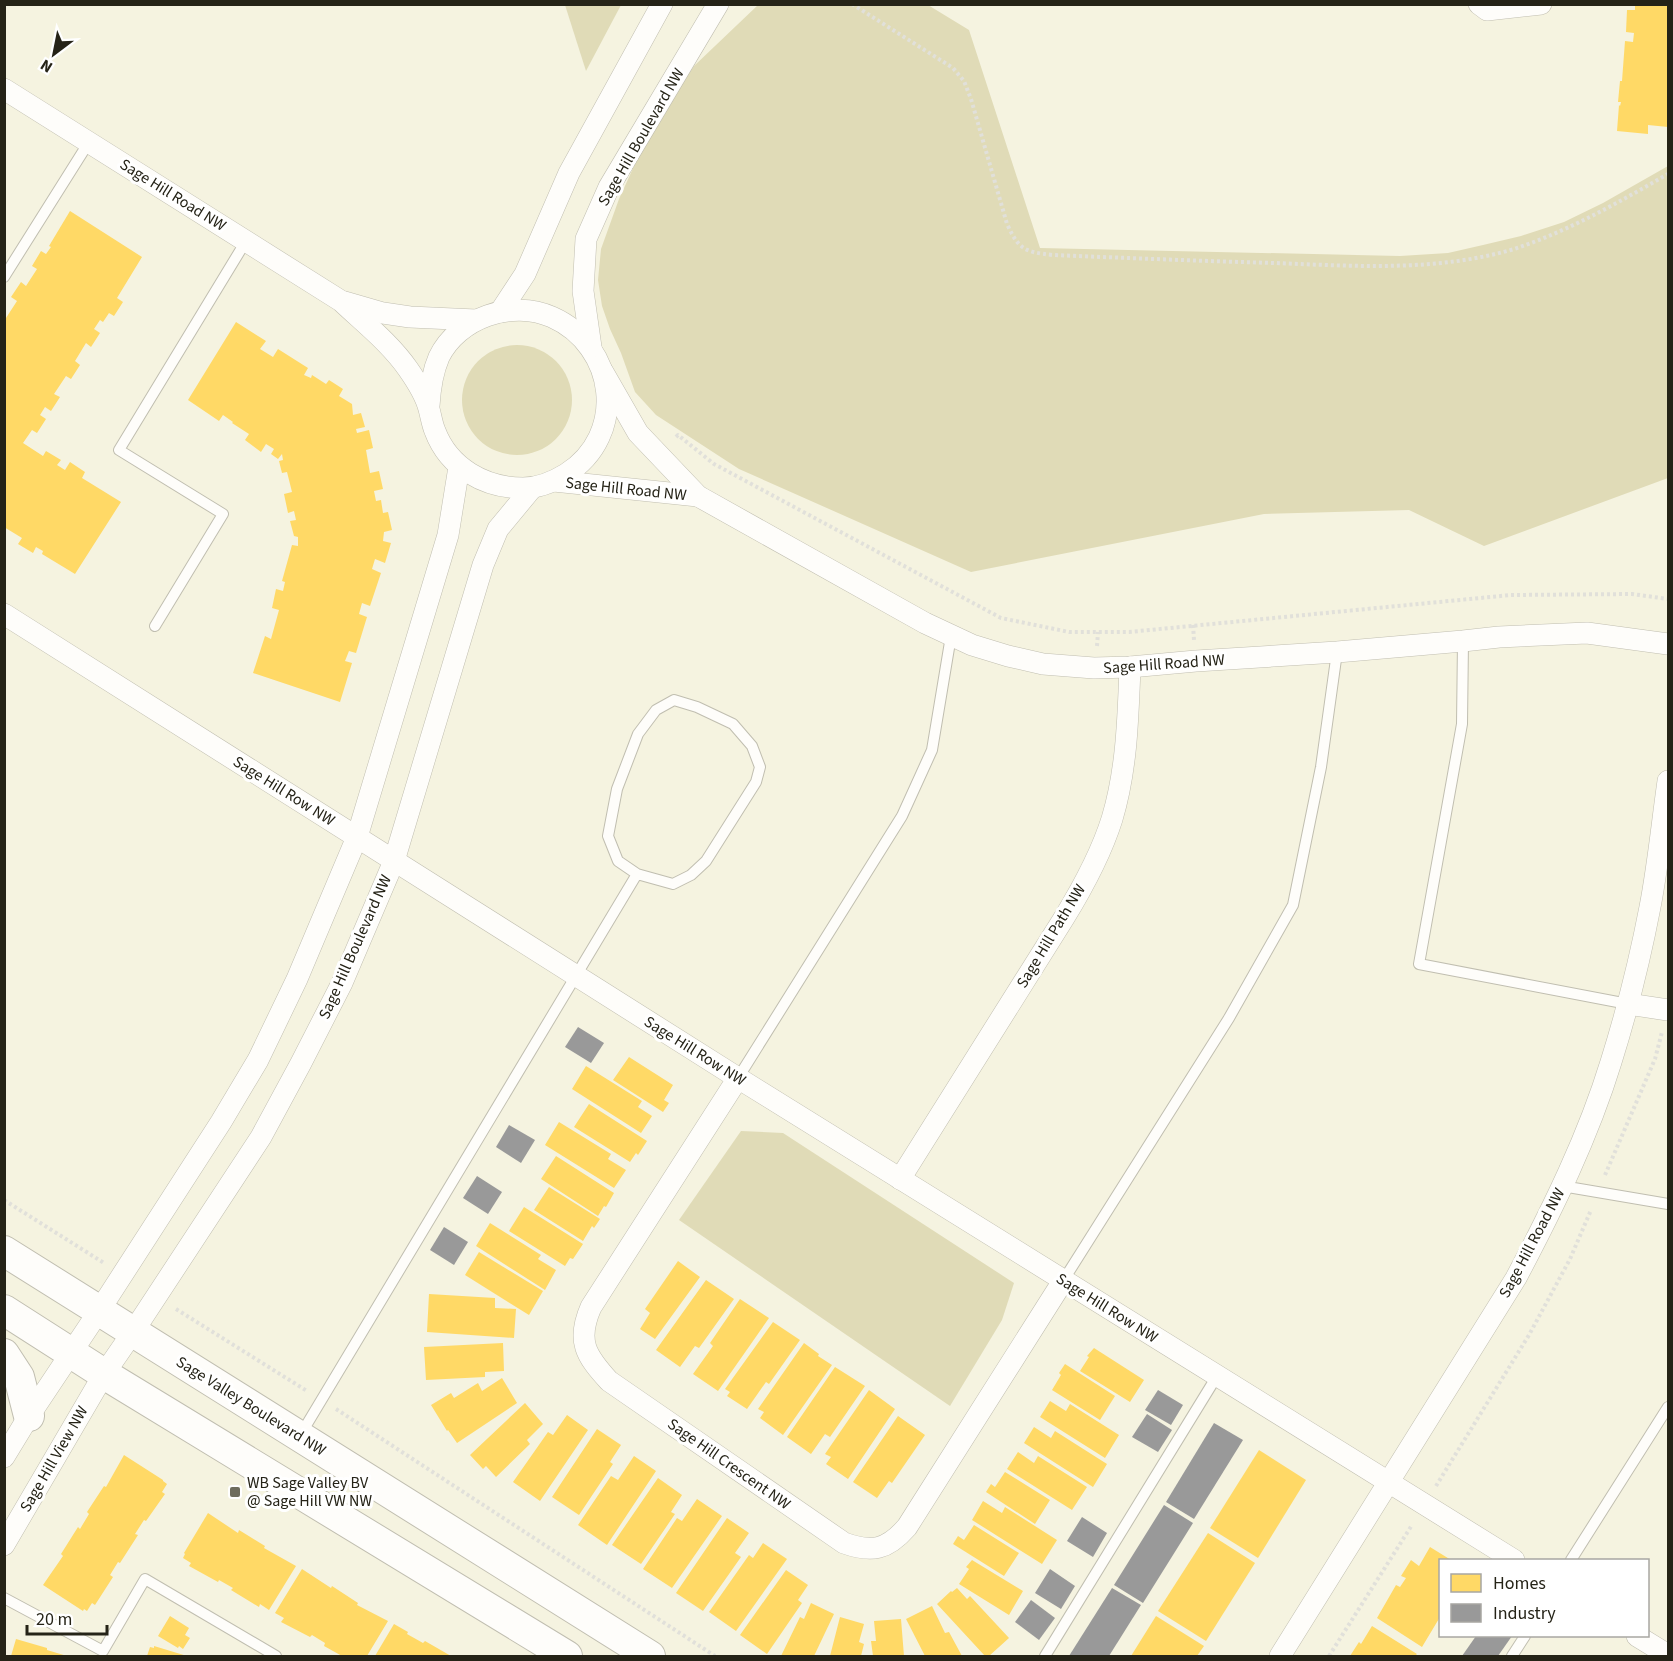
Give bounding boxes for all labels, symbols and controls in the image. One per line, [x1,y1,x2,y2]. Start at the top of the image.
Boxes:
north arrow [24,24,84,84]
text: N [36,54,57,78]
street label: Sage Hill Boulevard NW [593,64,690,210]
street label: Sage Hill Road NW [116,153,231,237]
street label: Sage Hill Road NW [564,472,688,506]
street label: Sage Hill Road NW [1102,649,1226,679]
street label: Sage Hill Row NW [229,751,340,831]
street label: Sage Hill Boulevard NW [313,871,397,1023]
street label: Sage Hill Path NW [1011,879,1091,992]
street label: Sage Hill Row NW [640,1011,751,1091]
street label: Sage Hill Road NW [1494,1184,1570,1302]
street label: Sage Hill Row NW [1052,1268,1163,1348]
street label: Sage Valley Boulevard NW [172,1351,330,1461]
street label: Sage Hill View NW [15,1402,94,1516]
street label: Sage Hill Crescent NW [663,1413,795,1515]
place label: WB Sage Valley BV @ Sage Hill VW NW [247,1472,372,1512]
marker: WB Sage Valley BV @ Sage Hill VW NW [228,1485,242,1499]
legend [1439,1559,1649,1637]
text: Homes [1493,1571,1546,1596]
scale bar [27,1598,106,1636]
text: Industry [1493,1601,1556,1626]
text: 20 m [36,1607,72,1632]

